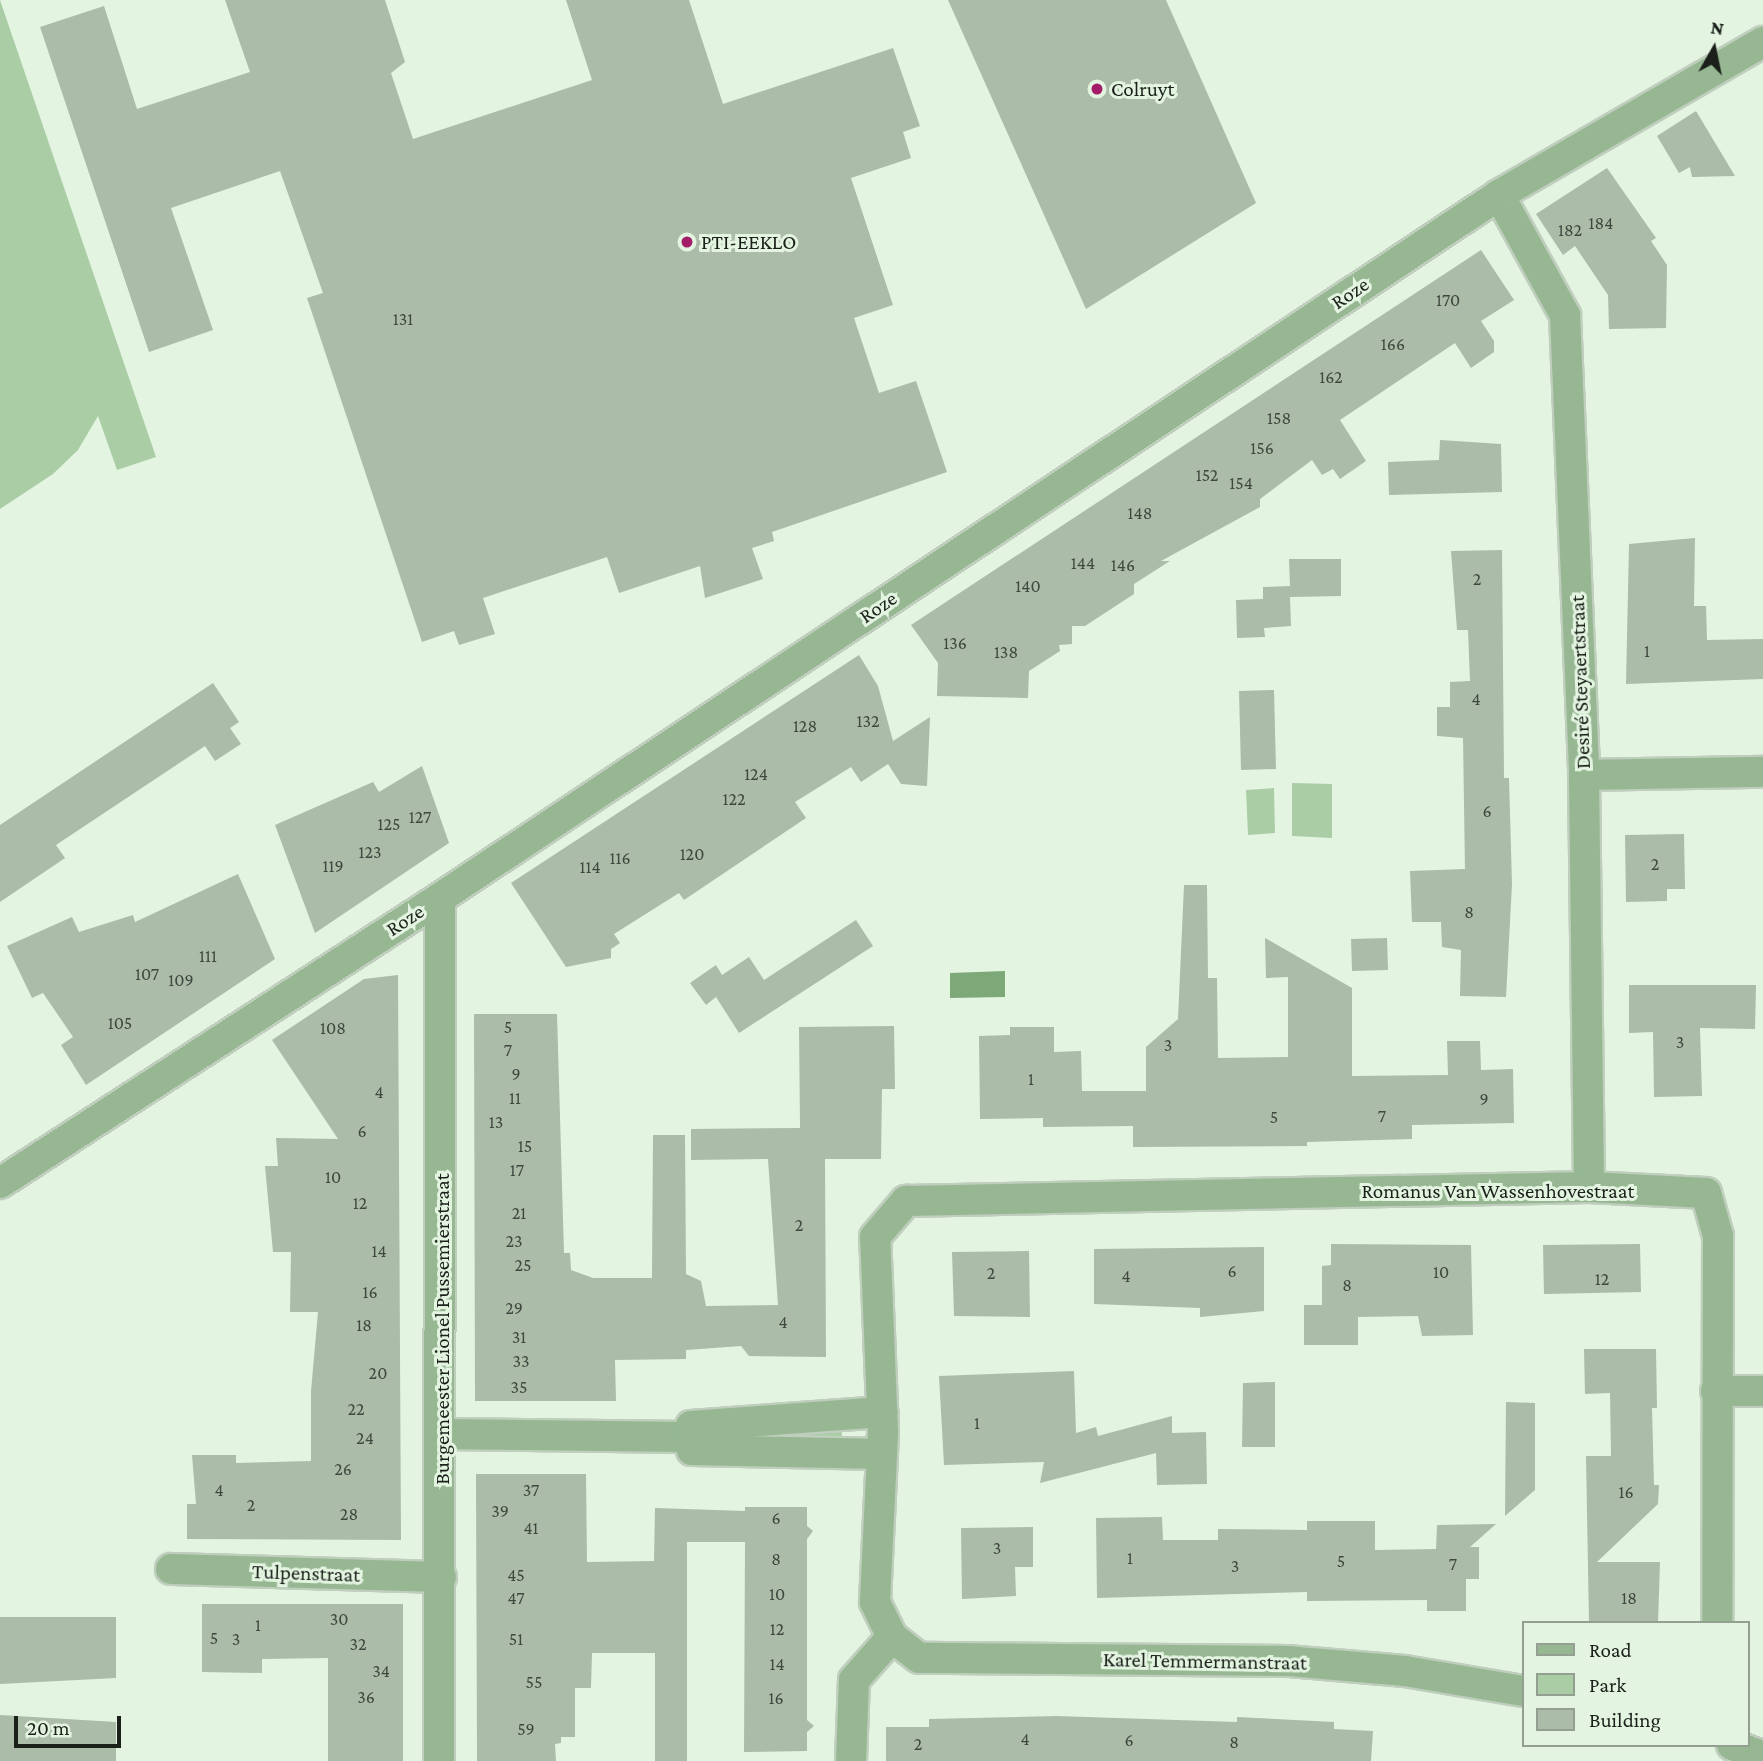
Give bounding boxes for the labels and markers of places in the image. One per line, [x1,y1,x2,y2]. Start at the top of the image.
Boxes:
place label: Colruyt [1111,76,1175,102]
marker: Colruyt [1089,81,1105,97]
place label: PTI-EEKLO [701,229,796,255]
marker: PTI-EEKLO [679,234,695,250]

